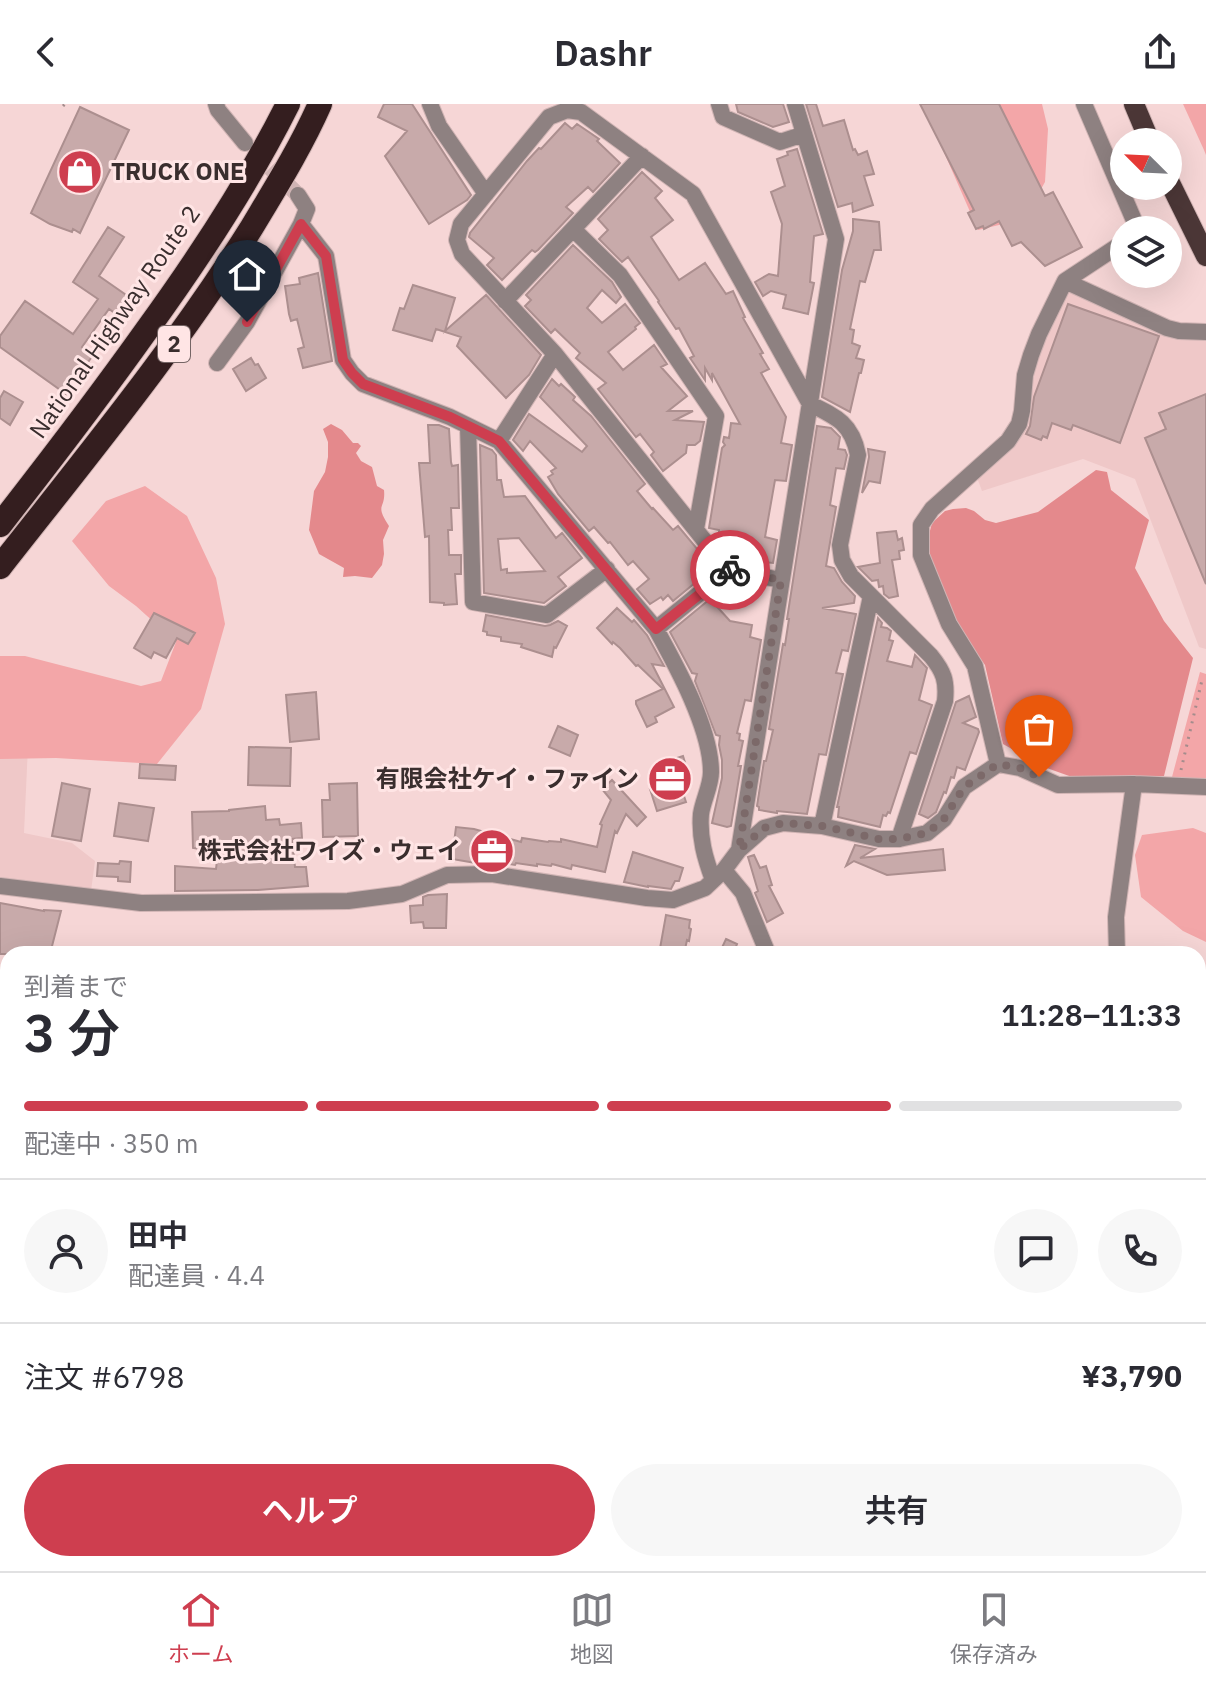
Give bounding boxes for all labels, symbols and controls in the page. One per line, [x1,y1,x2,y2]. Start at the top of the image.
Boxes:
text: Dashr [554,29,652,76]
icon: back [24,30,68,74]
icon: share [1138,30,1182,74]
north arrow [1110,128,1182,200]
map controls [1110,128,1182,288]
shop icon: TRUCK ONE [56,148,104,196]
place label: TRUCK ONE [111,155,245,187]
street label: National Highway Route 2 [24,200,206,444]
button: layers [1110,216,1182,288]
pin [213,240,281,322]
icon: home [225,252,269,296]
road number: 2 [158,326,190,362]
courier [690,530,770,610]
icon: bike [708,548,752,592]
pin [1005,695,1073,777]
icon: bag [1017,707,1061,751]
office icon: 有限会社ケイ・ファイン [646,755,694,803]
place label: 有限会社ケイ・ファイン [375,762,639,794]
office icon: 株式会社ワイズ・ウェイ [468,827,516,875]
place label: 株式会社ワイズ・ウェイ [198,834,461,866]
text: 到着まで [24,969,128,1003]
text: 11:28–11:33 [1001,995,1182,1034]
text: 3 分 [24,999,119,1066]
text: 配達中 · 350 m [24,1126,198,1160]
button: person [24,1209,108,1293]
button: chat [994,1209,1078,1293]
button: phone [1098,1209,1182,1293]
text: 田中 [128,1215,188,1254]
text: 配達員 · 4.4 [128,1258,265,1292]
text: ¥3,790 [1081,1356,1182,1395]
text: 注文 #6798 [24,1357,184,1396]
button: ヘルプ [24,1464,595,1556]
button: 共有 [611,1464,1182,1556]
tab: ホーム [168,1588,233,1668]
tab: 地図 [570,1588,614,1668]
tab: 保存済み [950,1588,1038,1668]

